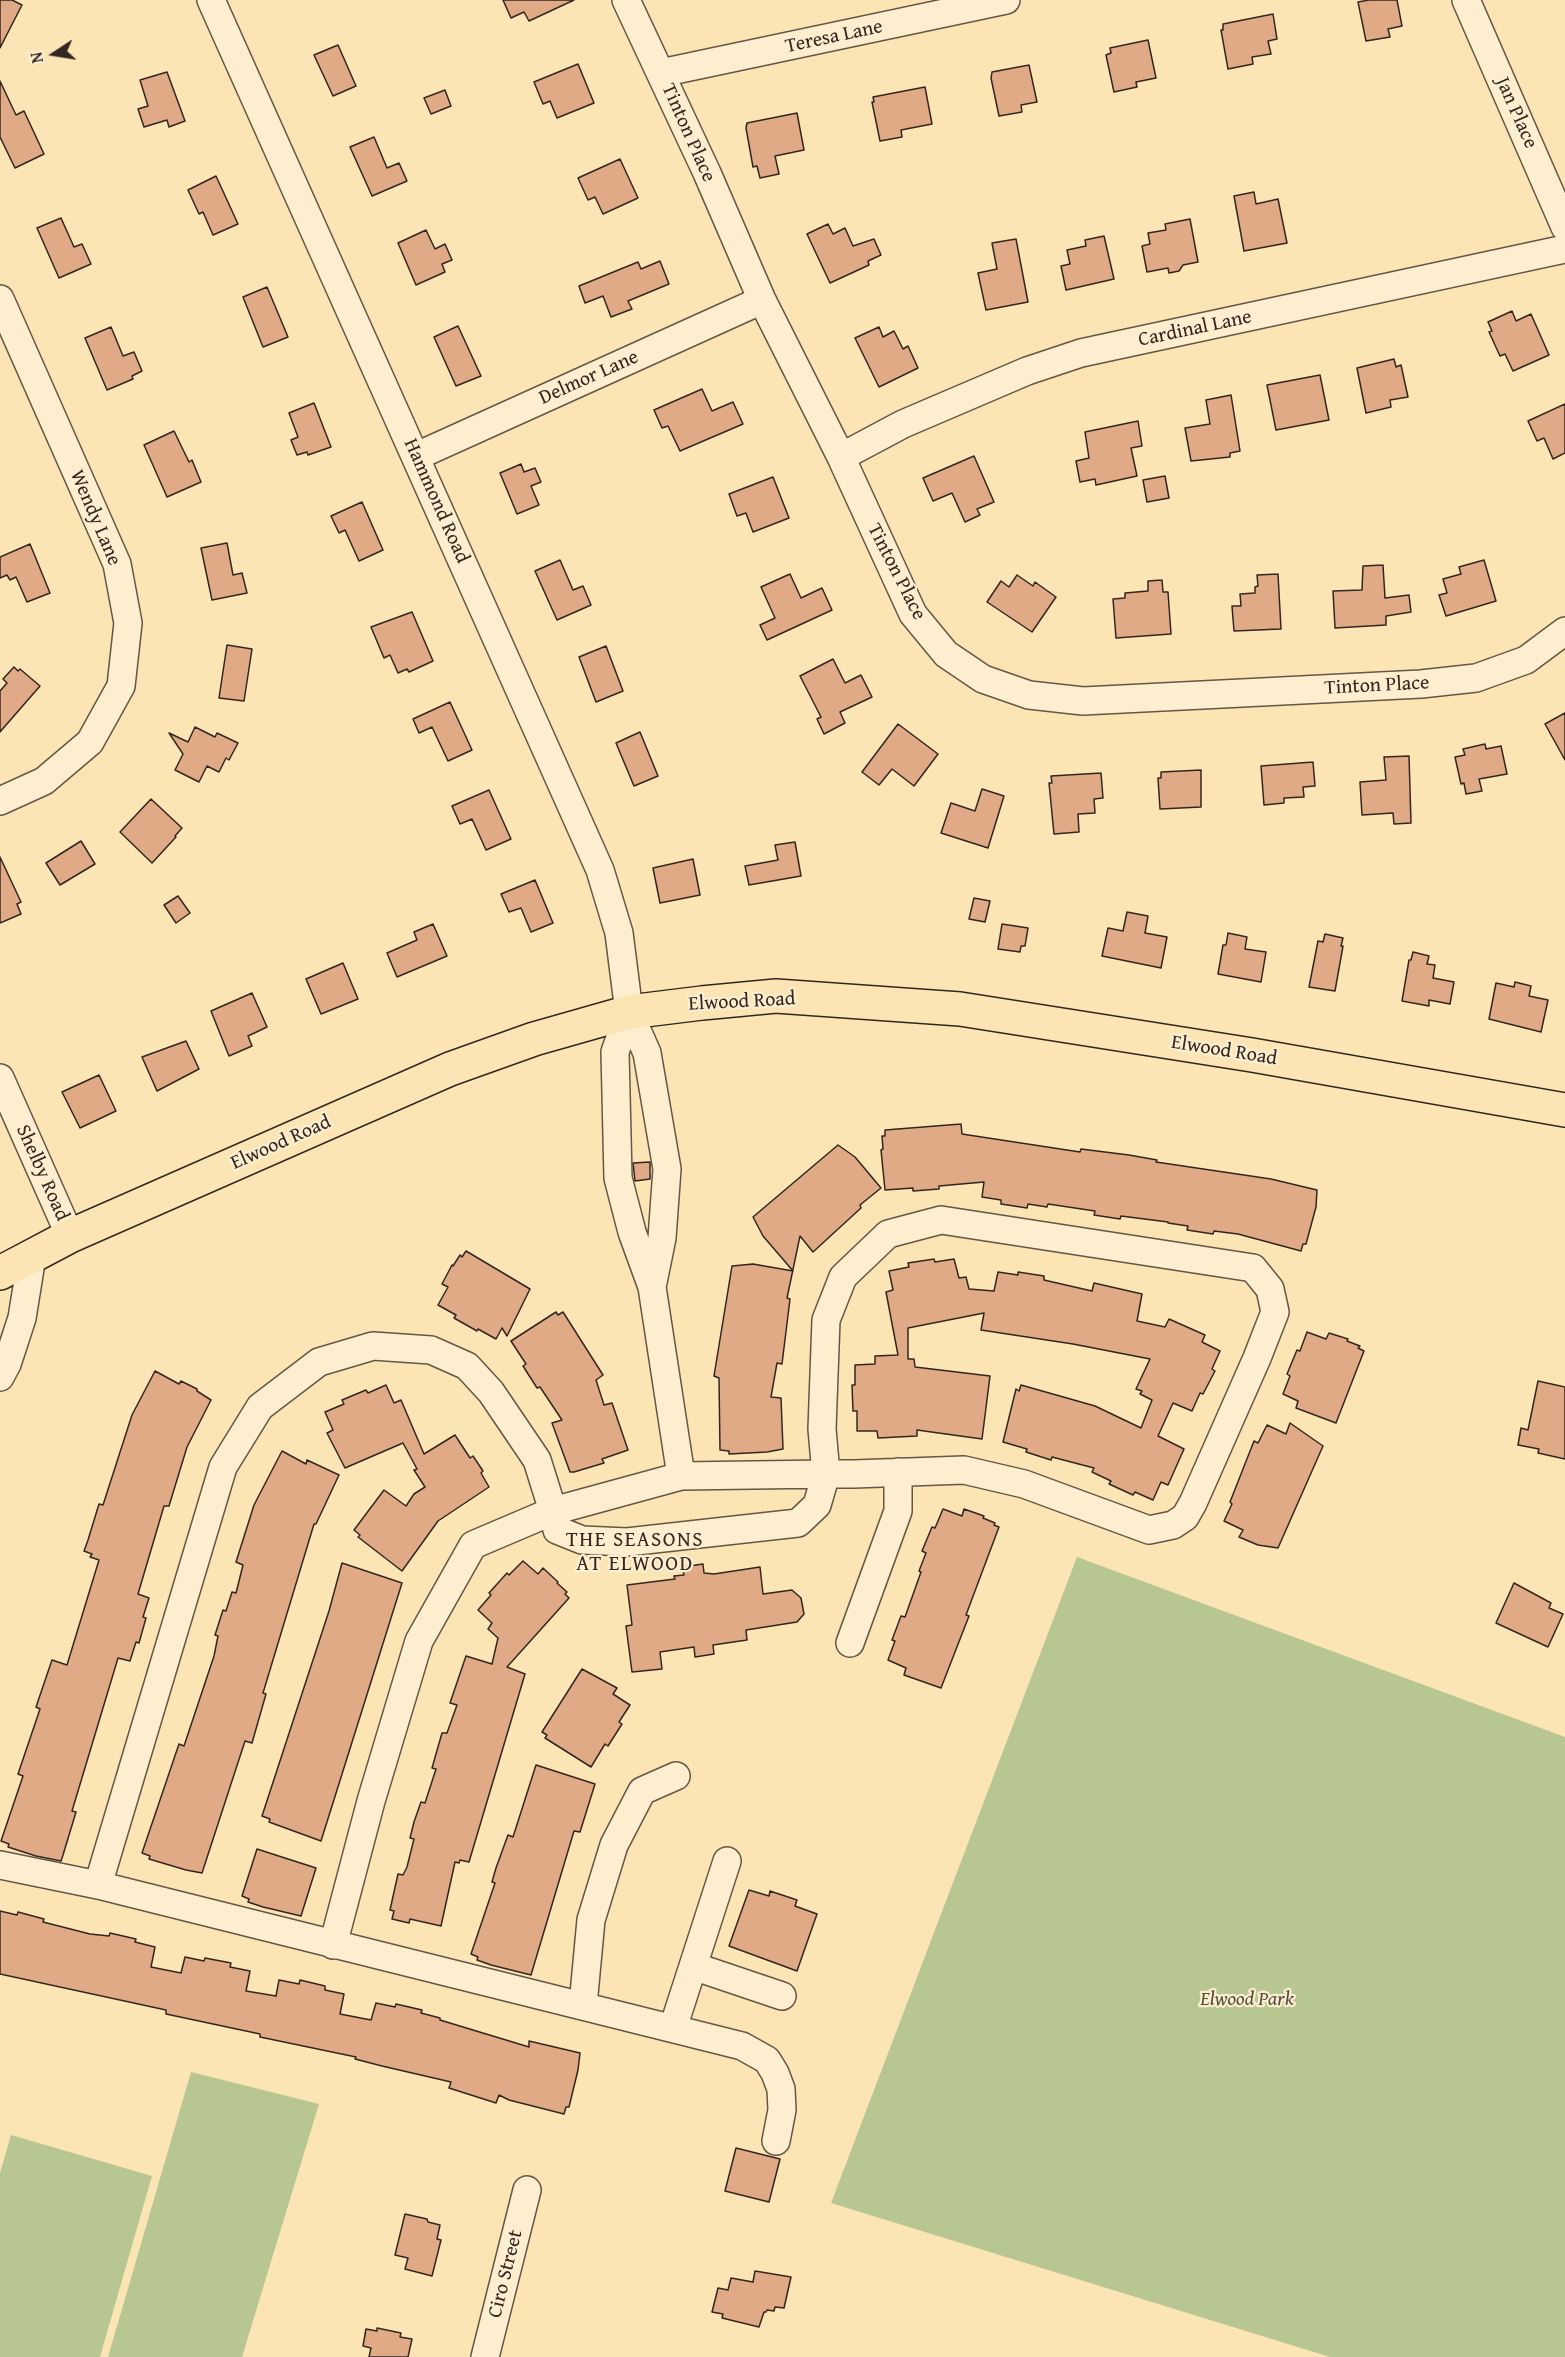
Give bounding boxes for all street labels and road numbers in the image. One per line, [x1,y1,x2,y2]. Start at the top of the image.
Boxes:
street label: Teresa Lane [783,15,885,59]
street label: Jan Place [1490,74,1542,152]
street label: Tinton Place [656,80,720,186]
street label: Cardinal Lane [1136,305,1254,353]
street label: Delmor Lane [536,345,642,411]
street label: Hammond Road [398,435,474,567]
street label: Wendy Lane [64,467,126,569]
street label: Tinton Place [861,520,931,624]
street label: Tinton Place [1324,671,1430,701]
street label: Elwood Road [688,987,796,1017]
street label: Elwood Road [1169,1031,1279,1071]
street label: Elwood Road [227,1110,335,1176]
street label: Shelby Road [10,1121,74,1225]
street label: Ciro Street [484,2228,528,2320]

